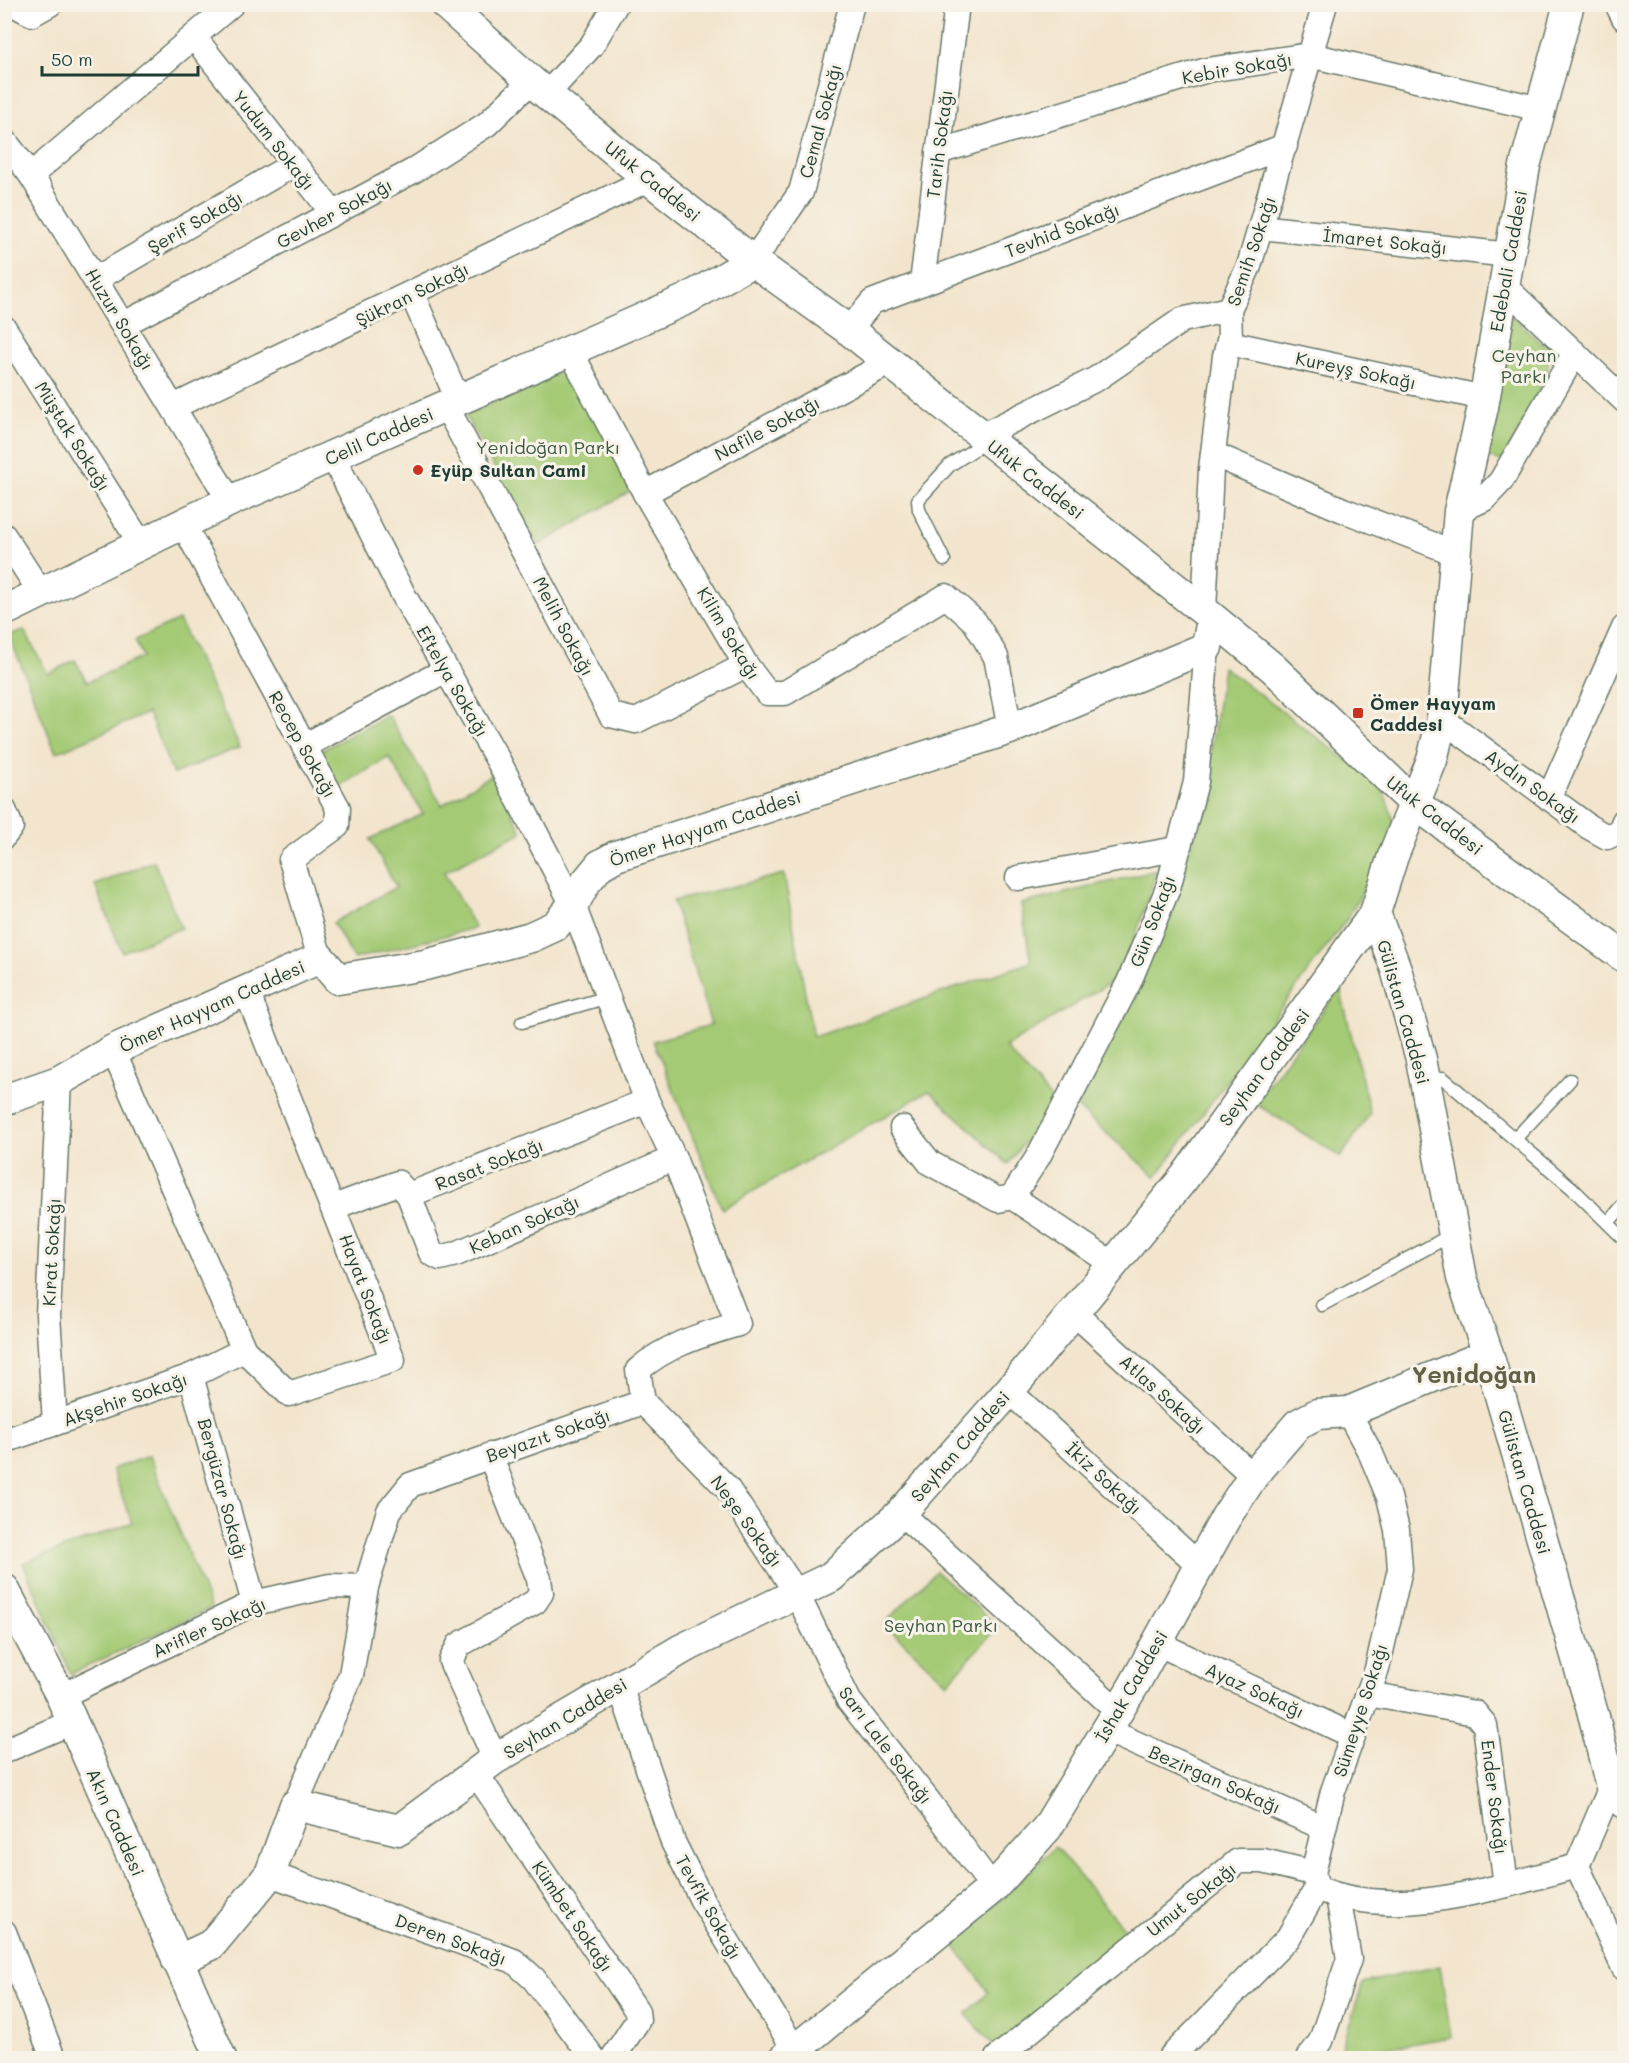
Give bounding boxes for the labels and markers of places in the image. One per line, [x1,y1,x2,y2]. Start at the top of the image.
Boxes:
place label: Eyüp Sultan Cami [430,458,587,482]
marker: Eyüp Sultan Cami [411,463,425,477]
place label: Ömer Hayyam Caddesi [1370,691,1496,736]
marker: Ömer Hayyam Caddesi [1351,706,1365,720]

